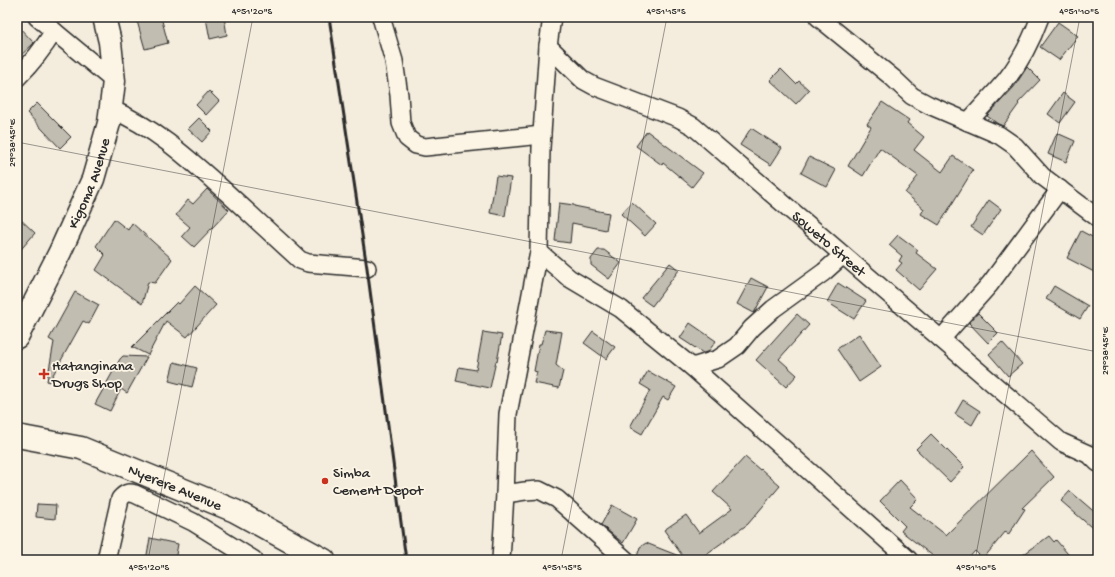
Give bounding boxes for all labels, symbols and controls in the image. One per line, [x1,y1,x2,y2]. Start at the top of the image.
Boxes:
text: 4°51'20"S [232,6,273,18]
text: 4°51'15"S [646,6,686,18]
text: 4°51'10"S [1059,6,1099,18]
text: 29°38'45"E [7,118,19,167]
street label: Kigoma Avenue [65,136,115,232]
street label: Soweto Street [787,208,870,283]
text: 29°38'45"E [1100,326,1112,375]
place label: Hatanginana Drugs Shop [51,358,134,393]
marker: Hatanginana Drugs Shop [39,369,49,379]
street label: Nyerere Avenue [125,461,224,516]
place label: Simba Cement Depot [333,465,425,500]
marker: Simba Cement Depot [320,476,330,486]
text: 4°51'20"S [129,562,170,574]
text: 4°51'15"S [542,562,582,574]
text: 4°51'10"S [956,562,996,574]

